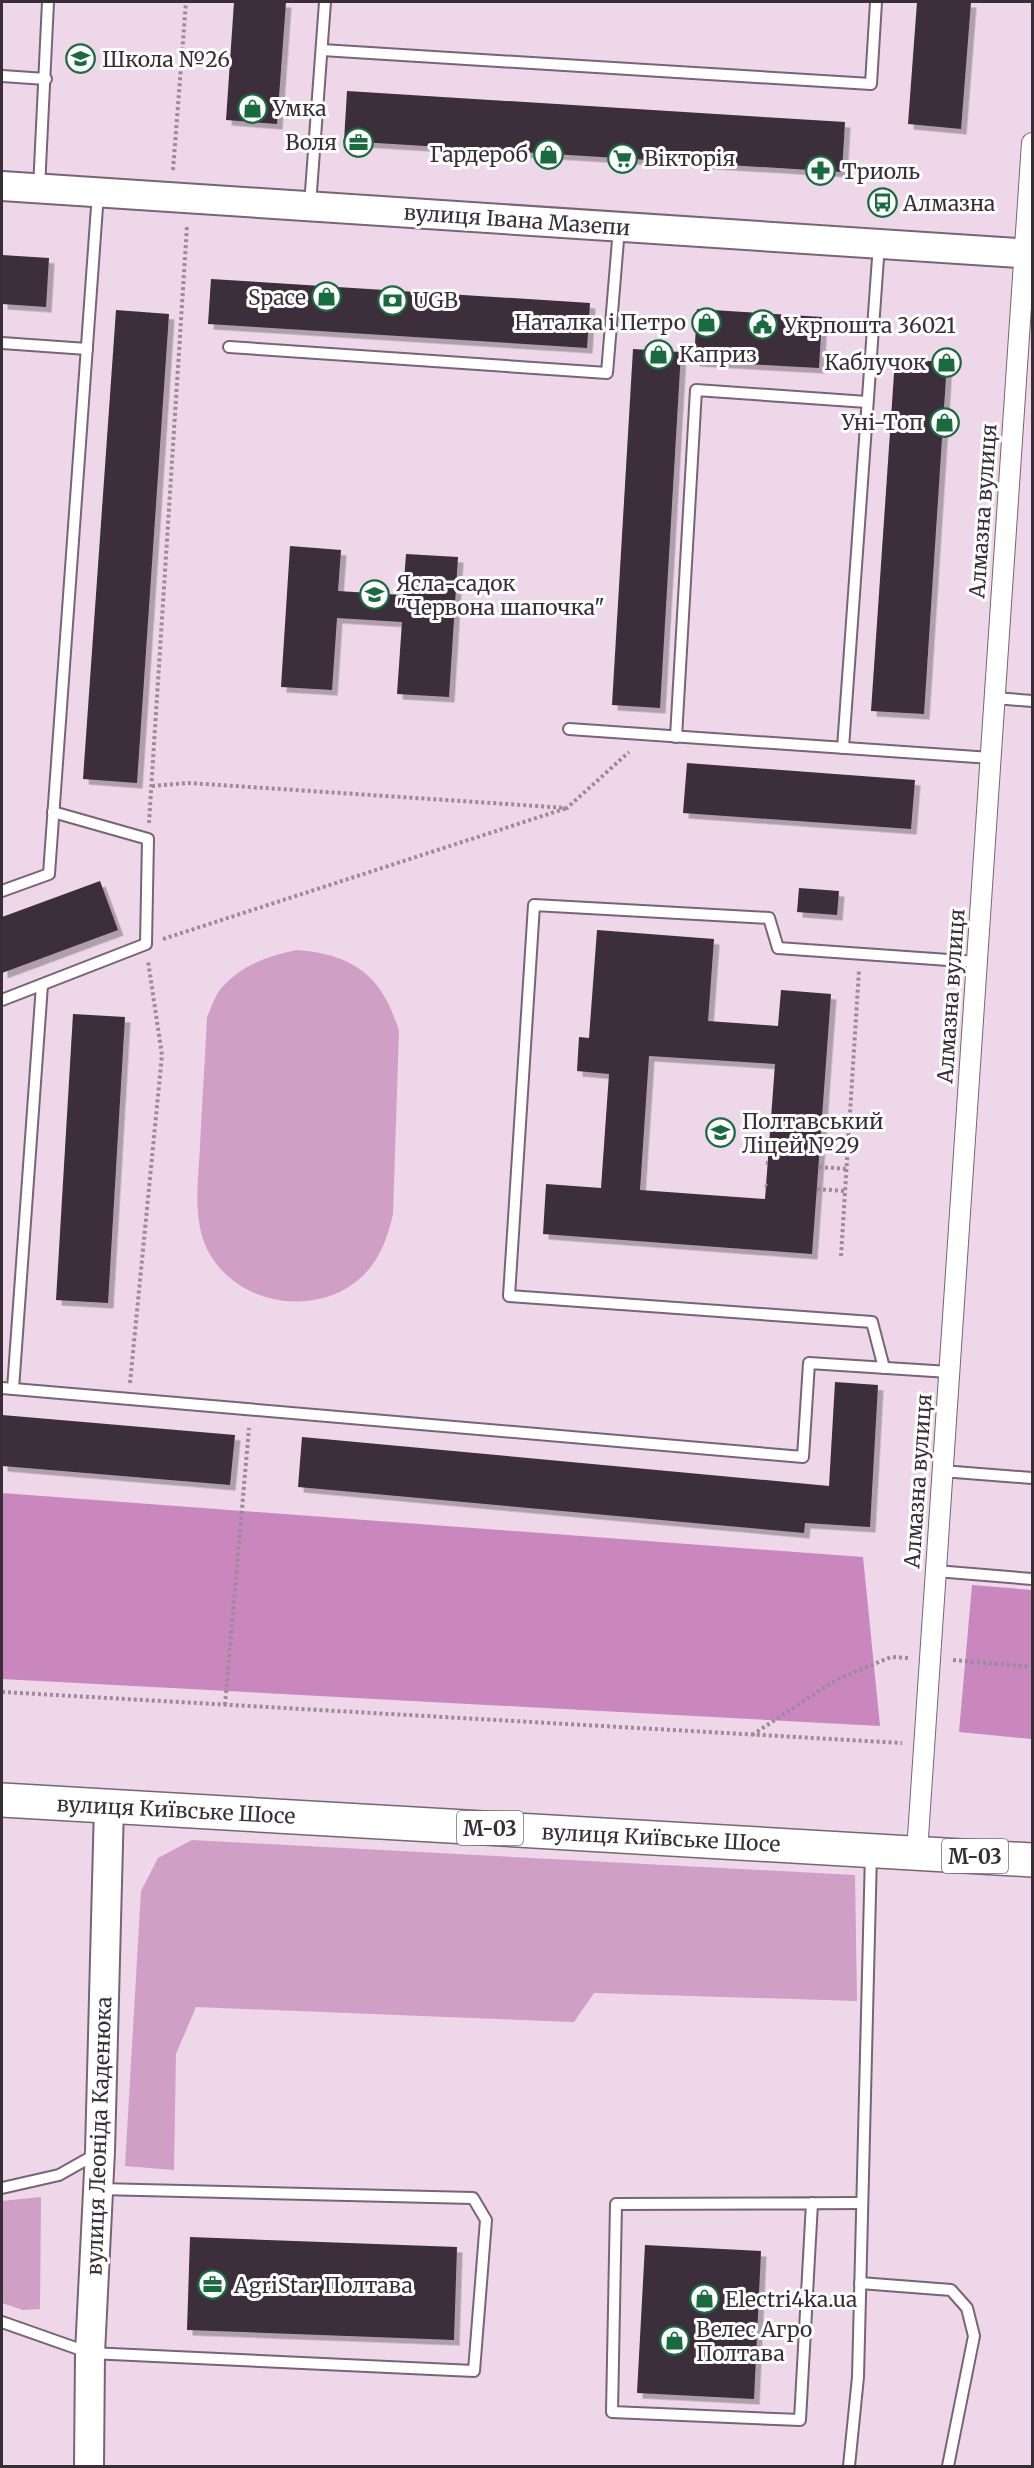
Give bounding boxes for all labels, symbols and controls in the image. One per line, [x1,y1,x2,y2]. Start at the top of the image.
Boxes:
school or university icon: Школа №26 [65,43,97,75]
place label: Школа №26 [102,46,230,73]
shop icon: Умка [236,92,268,124]
place label: Умка [272,95,327,122]
office icon: Воля [342,126,374,158]
place label: Воля [285,129,337,156]
shop icon: Гардероб [533,138,565,170]
place label: Гардероб [429,141,528,168]
supermarket icon: Вікторія [607,142,639,174]
place label: Вікторія [644,145,735,172]
pharmacy icon: Триоль [805,155,837,187]
place label: Триоль [842,158,920,185]
bus stop icon: Алмазна [866,187,898,219]
place label: Алмазна [902,190,995,217]
street label: вулиця Івана Мазепи [403,199,631,241]
shop icon: Space [311,281,343,313]
place label: Space [248,284,306,311]
bank icon: UGB [376,284,408,316]
place label: UGB [413,287,458,314]
shop icon: Наталка і Петро [691,306,723,338]
place label: Наталка і Петро [515,309,686,336]
public building icon: Укрпошта 36021 [747,309,779,341]
place label: Укрпошта 36021 [783,312,956,339]
shop icon: Каприз [642,338,674,370]
place label: Каприз [679,341,757,368]
shop icon: Каблучок [931,346,963,378]
place label: Каблучок [824,349,926,376]
shop icon: Уні-Топ [928,406,960,438]
place label: Уні-Топ [840,409,923,436]
street label: Алмазна вулиця [963,423,1003,600]
place label: Ясла-садок "Червона шапочка" [396,570,605,621]
school or university icon: Ясла-садок "Червона шапочка" [359,579,391,611]
street label: Алмазна вулиця [931,908,971,1085]
place label: Полтавський Ліцей №29 [742,1108,883,1159]
school or university icon: Полтавський Ліцей №29 [705,1117,737,1149]
street label: Алмазна вулиця [898,1393,938,1570]
street label: вулиця Київське Шосе [56,1790,296,1830]
road number: М-03 [457,1811,523,1845]
street label: вулиця Київське Шосе [541,1818,781,1858]
road number: М-03 [942,1839,1008,1873]
street label: вулиця Леоніда Каденюка [81,1996,117,2276]
office icon: AgriStar Полтава [197,2269,229,2301]
place label: AgriStar Полтава [233,2272,413,2299]
shop icon: Electri4ka.ua [688,2283,720,2315]
place label: Electri4ka.ua [725,2286,857,2313]
place label: Велес Агро Полтава [696,2316,812,2367]
shop icon: Велес Агро Полтава [659,2325,691,2357]

